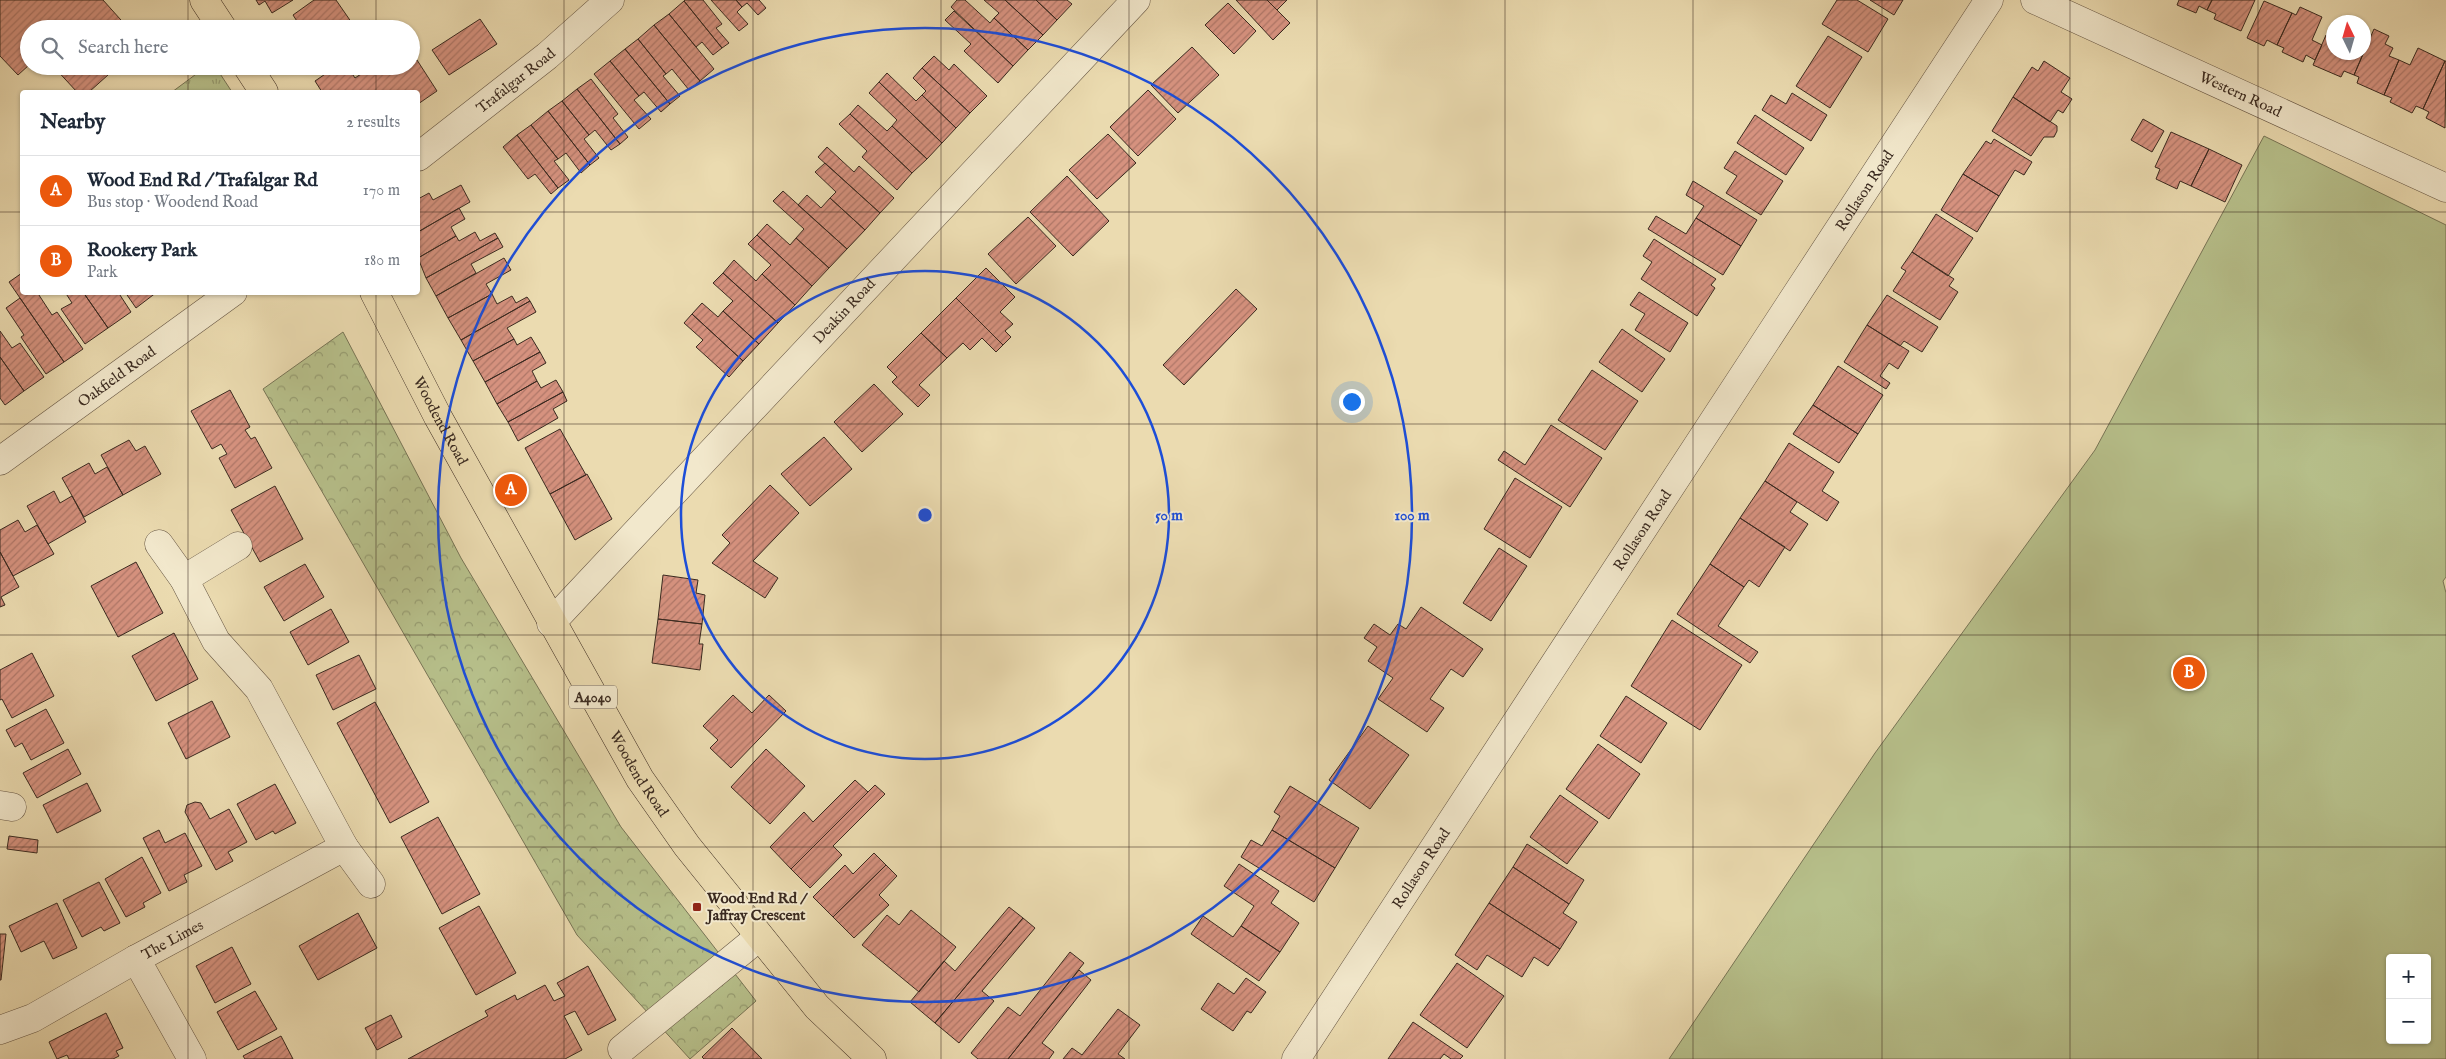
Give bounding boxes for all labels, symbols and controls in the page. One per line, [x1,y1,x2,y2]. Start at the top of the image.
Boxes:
north arrow [2326,15,2371,60]
search box [20,20,420,75]
icon: search [38,34,66,62]
text: Search here [78,36,169,60]
street label: Trafalgar Road [473,43,560,118]
street label: Western Road [2196,67,2285,122]
text: Nearby [40,109,105,136]
text: 2 results [346,113,400,133]
street label: Rollason Road [1831,146,1899,235]
text: Wood End Rd / Trafalgar Rd [87,169,318,193]
text: A [51,181,61,201]
text: 170 m [363,181,400,201]
text: Bus stop · Woodend Road [87,193,258,213]
text: Rookery Park [87,239,197,263]
text: B [51,251,61,271]
text: 180 m [364,251,400,271]
text: Park [87,263,117,283]
street label: Deakin Road [809,274,880,348]
street label: Oakfield Road [74,342,160,412]
street label: Woodend Road [409,373,472,469]
your location [1339,389,1365,415]
pin: A [495,471,527,509]
street label: Rollason Road [1609,486,1676,574]
centre of rings [916,506,934,524]
text: 50 m [1155,506,1183,525]
text: 100 m [1394,506,1430,525]
pin: B [2173,654,2205,692]
road number: A4040 [569,686,617,709]
street label: Woodend Road [605,728,673,822]
street label: Rollason Road [1388,824,1455,912]
place label: Wood End Rd / Jaffray Crescent [705,889,808,925]
marker: Wood End Rd / Jaffray Crescent [691,901,703,913]
street label: The Limes [138,916,207,964]
map controls [2386,954,2431,1044]
button: + [2386,954,2431,999]
button: − [2386,999,2431,1044]

